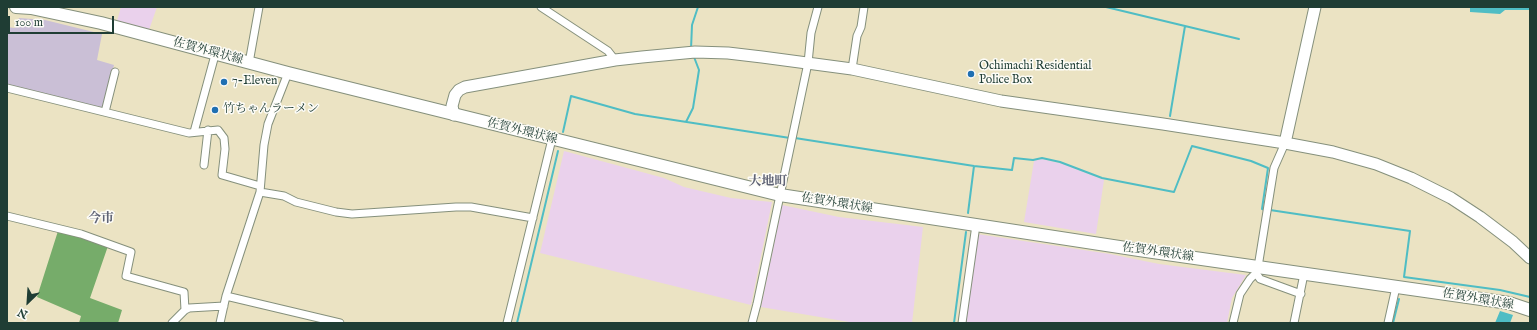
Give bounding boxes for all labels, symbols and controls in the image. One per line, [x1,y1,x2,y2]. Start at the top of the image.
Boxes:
scale bar [10,8,116,34]
text: 100 m [15,15,43,30]
street label: 佐賀外環状線 [171,36,245,68]
place label: Ochimachi Residential Police Box [979,60,1092,88]
marker: Ochimachi Residential Police Box [966,69,976,79]
place label: 7-Eleven [232,75,277,89]
marker: 7-Eleven [219,77,229,87]
place label: 竹ちゃんラーメン [223,103,319,117]
marker: 竹ちゃんラーメン [210,105,220,115]
street label: 佐賀外環状線 [485,116,559,148]
district label: 大地町 [749,174,787,190]
street label: 佐賀外環状線 [800,191,874,217]
district label: 今市 [88,211,114,227]
street label: 佐賀外環状線 [1121,241,1195,265]
north arrow [8,282,48,322]
street label: 佐賀外環状線 [1441,287,1515,313]
text: N [16,305,30,321]

